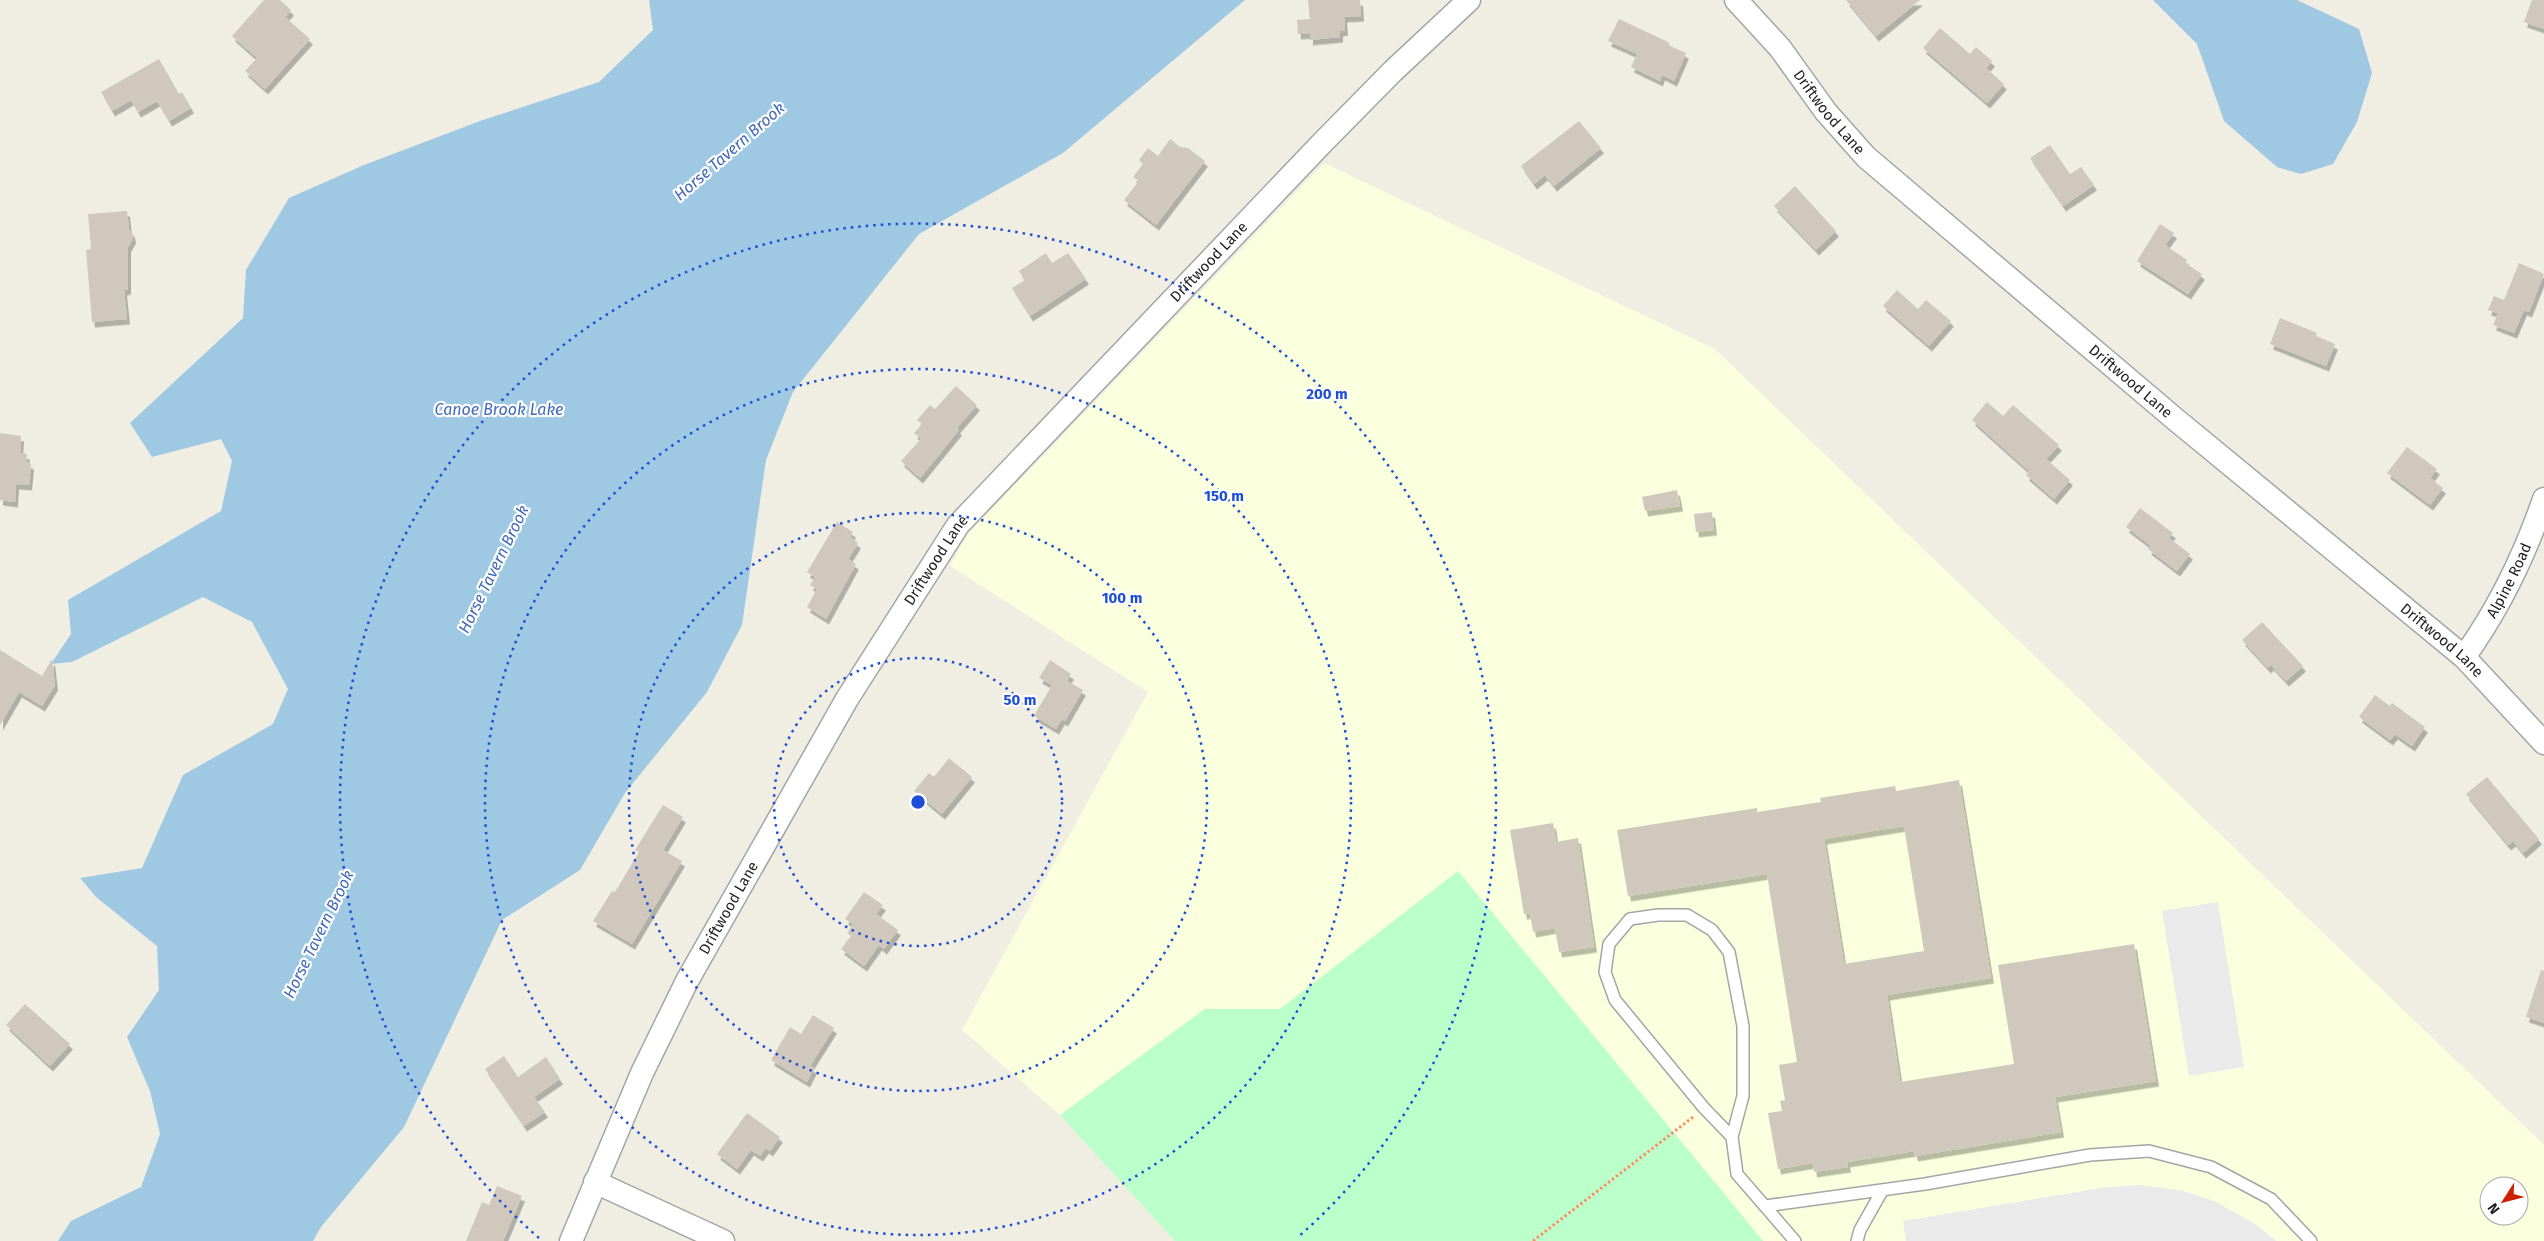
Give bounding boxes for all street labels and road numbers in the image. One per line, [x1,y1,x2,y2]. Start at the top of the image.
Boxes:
street label: Driftwood Lane [1790,66,1869,158]
street label: Driftwood Lane [1166,218,1251,306]
street label: Driftwood Lane [2085,341,2176,422]
street label: Driftwood Lane [900,511,972,609]
street label: Alpine Road [2483,540,2535,621]
street label: Driftwood Lane [2397,599,2487,681]
street label: Driftwood Lane [695,858,762,957]

